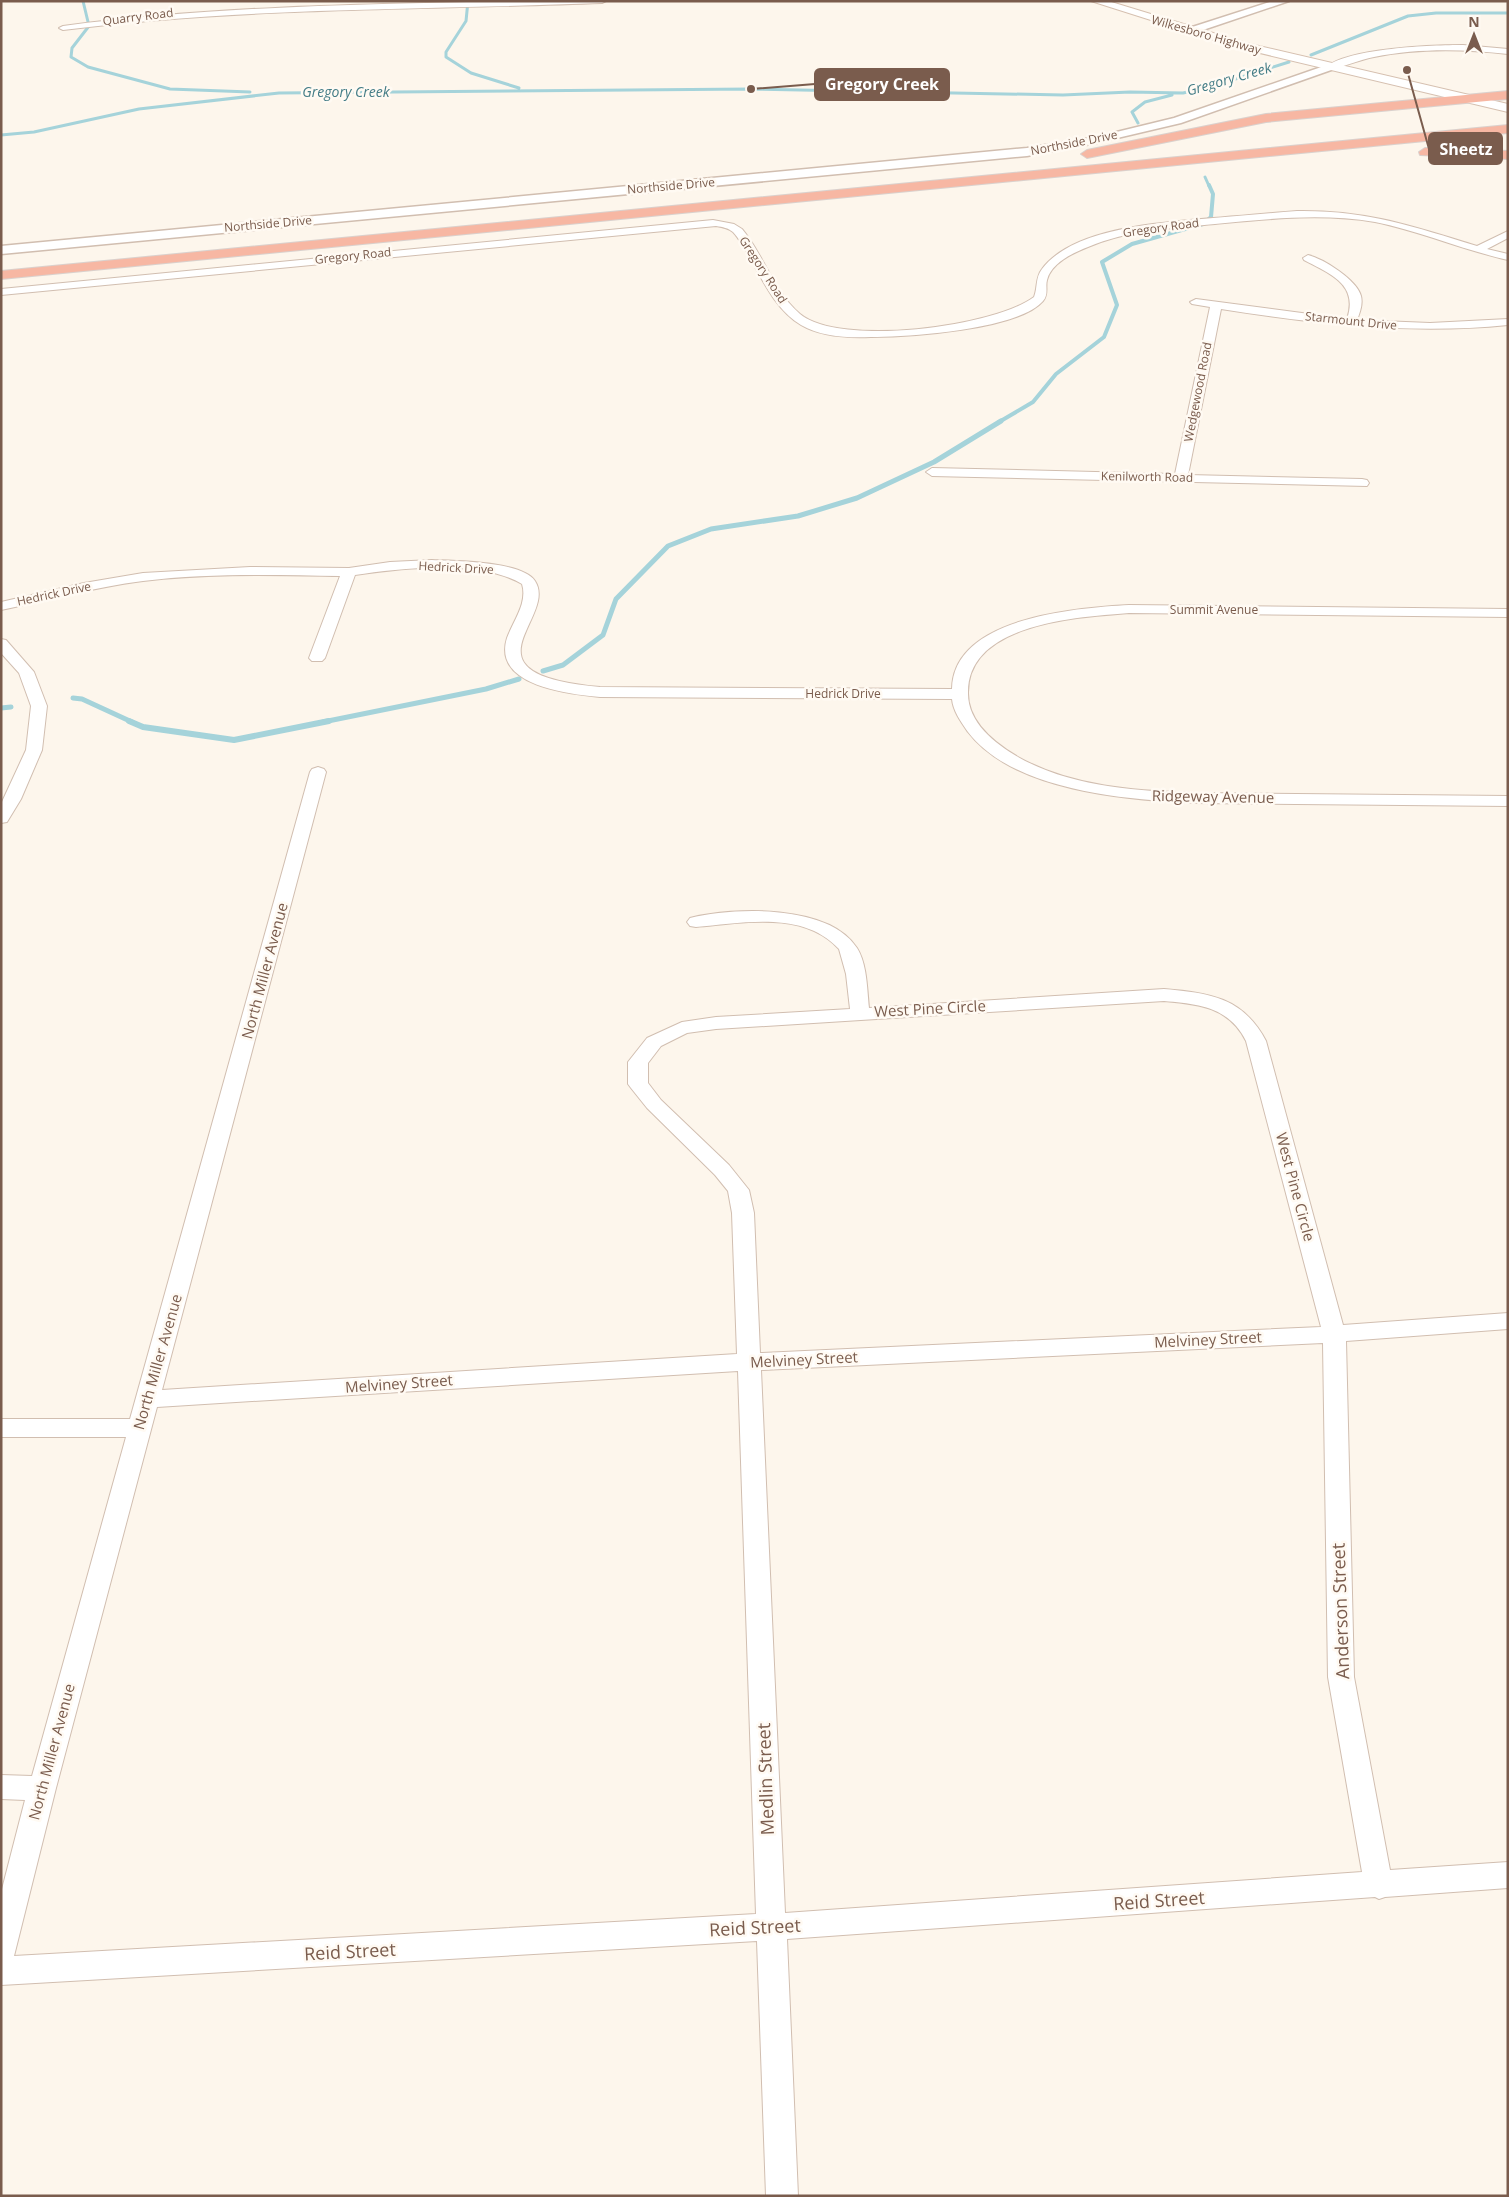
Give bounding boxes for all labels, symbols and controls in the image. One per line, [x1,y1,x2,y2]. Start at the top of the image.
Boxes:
street label: Quarry Road [102,4,174,29]
north arrow [1449,10,1499,60]
street label: Wilkesboro Highway [1149,11,1264,59]
text: N [1468,12,1480,31]
water label: Gregory Creek [1184,57,1275,100]
callout: Gregory Creek [815,69,949,100]
text: Gregory Creek [825,73,939,95]
water label: Gregory Creek [302,82,391,101]
street label: Northside Drive [1029,126,1119,159]
callout: Sheetz [1429,133,1502,164]
text: Sheetz [1440,138,1493,160]
street label: Northside Drive [626,173,716,198]
street label: Northside Drive [223,211,313,236]
street label: Gregory Road [1122,214,1200,241]
street label: Gregory Road [735,233,791,307]
street label: Gregory Road [314,243,392,268]
street label: Starmount Drive [1304,307,1398,334]
street label: Wedgewood Road [1180,341,1216,443]
street label: Kenilworth Road [1101,467,1193,486]
street label: Hedrick Drive [418,557,494,578]
street label: Hedrick Drive [15,577,93,610]
street label: Summit Avenue [1170,601,1258,618]
street label: Hedrick Drive [805,685,881,702]
street label: Ridgeway Avenue [1152,785,1274,807]
street label: North Miller Avenue [236,900,292,1041]
street label: West Pine Circle [874,995,986,1021]
street label: West Pine Circle [1272,1130,1320,1243]
street label: North Miller Avenue [128,1291,186,1432]
street label: Melviney Street [1154,1326,1262,1352]
street label: Melviney Street [750,1346,858,1372]
street label: Melviney Street [344,1369,453,1397]
street label: Anderson Street [1326,1543,1354,1680]
street label: North Miller Avenue [23,1681,79,1822]
street label: Medlin Street [751,1722,779,1836]
street label: Reid Street [1112,1885,1206,1915]
street label: Reid Street [709,1913,801,1941]
street label: Reid Street [304,1937,396,1965]

